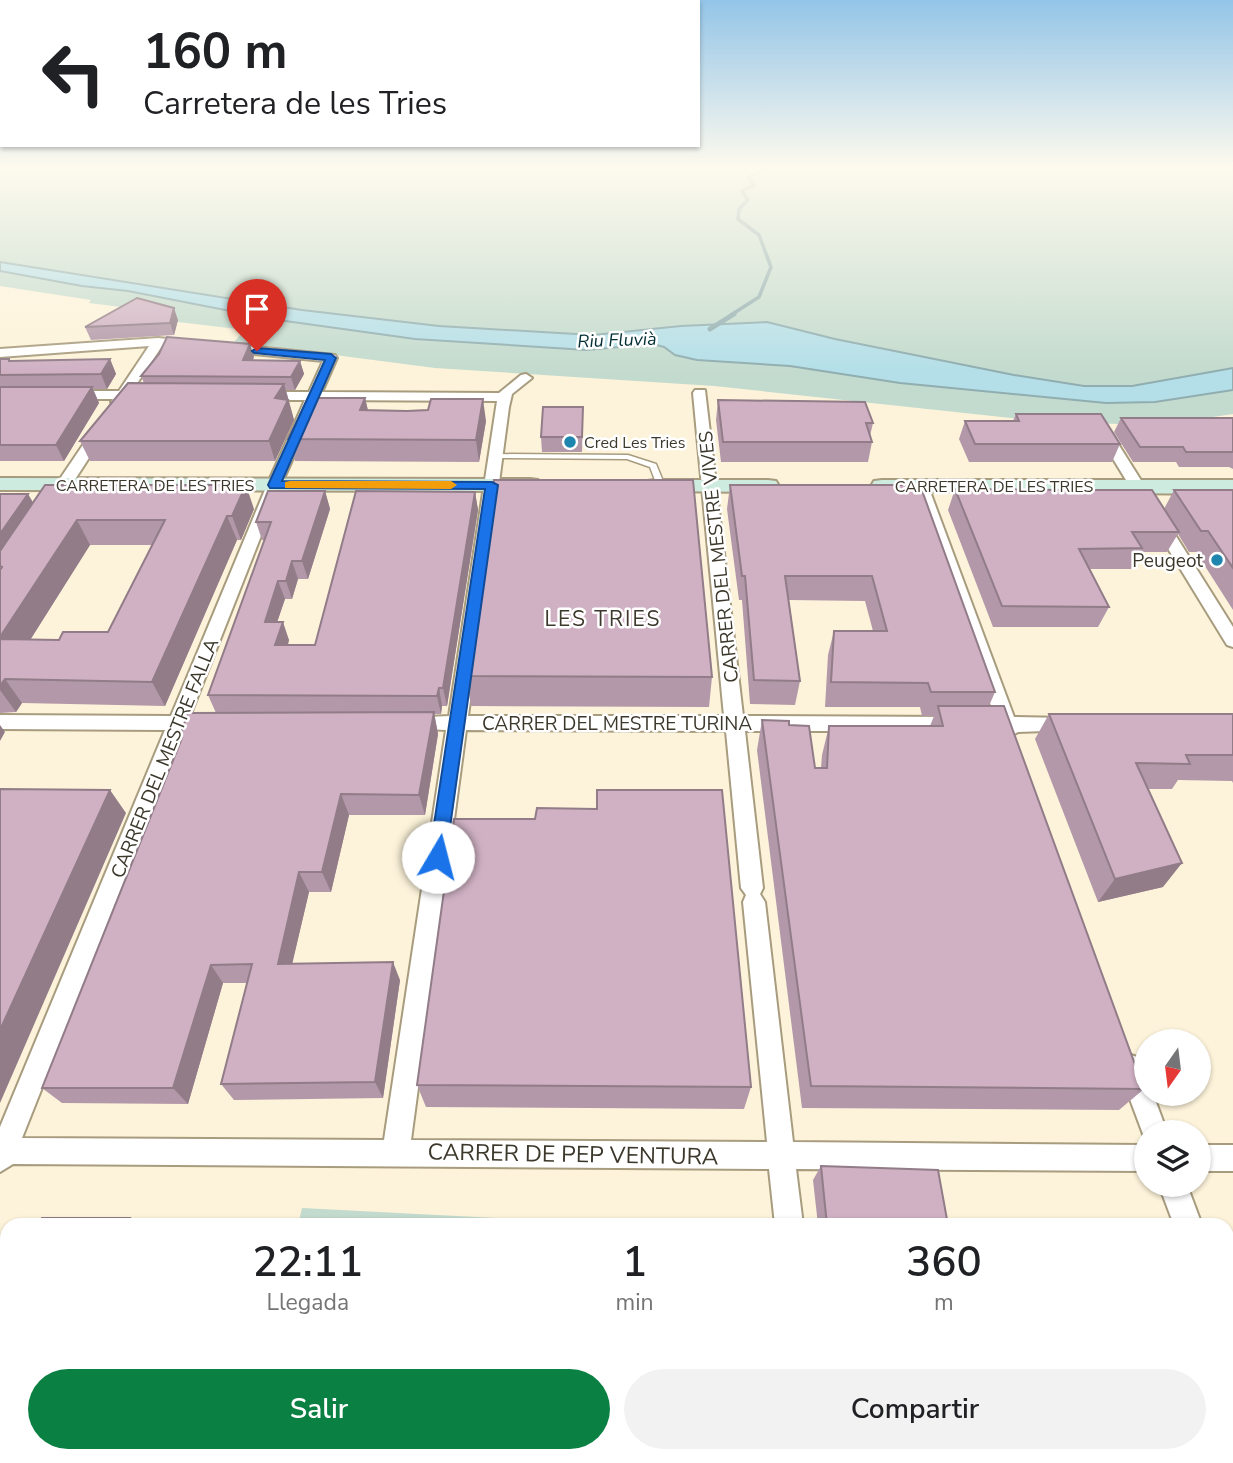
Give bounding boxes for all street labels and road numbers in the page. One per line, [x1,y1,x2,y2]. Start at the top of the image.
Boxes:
street label: CARRER DEL MESTRE VIVES [693,430,745,684]
street label: CARRETERA DE LES TRIES [56,475,254,497]
street label: CARRETERA DE LES TRIES [895,476,1093,498]
street label: CARRER DEL MESTRE FALLA [105,634,225,882]
street label: CARRER DEL MESTRE TURINA [482,711,752,737]
street label: CARRER DE PEP VENTURA [427,1136,719,1173]

